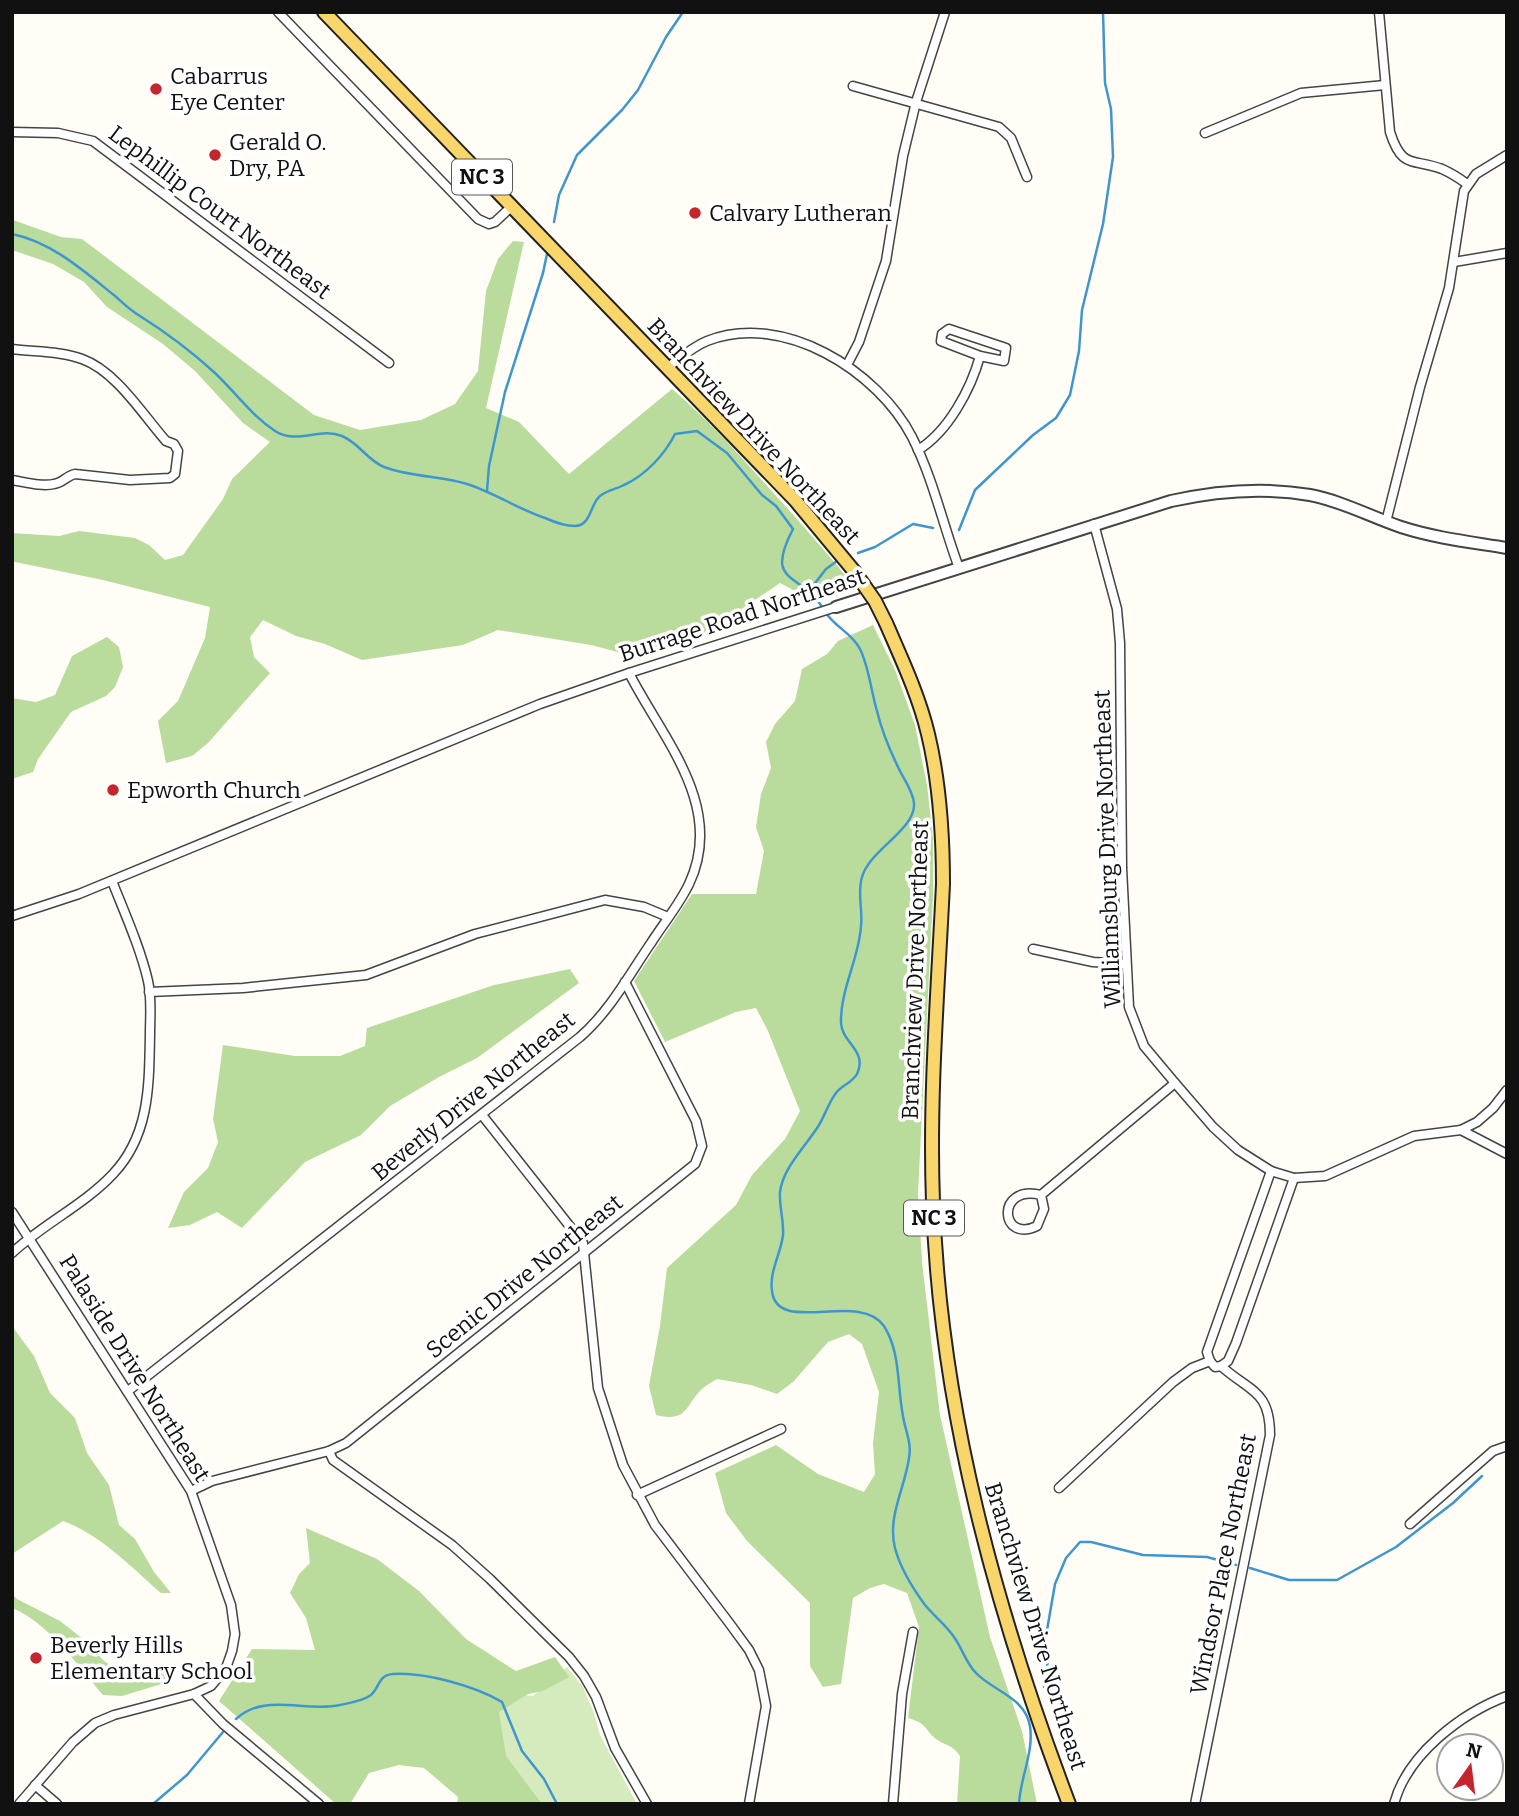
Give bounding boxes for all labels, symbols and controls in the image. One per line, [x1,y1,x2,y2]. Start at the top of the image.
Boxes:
place label: Cabarrus Eye Center [170,62,285,116]
marker: Cabarrus Eye Center [148,81,164,97]
street label: Lephillip Court Northeast [103,119,337,305]
place label: Gerald O. Dry, PA [229,128,326,182]
marker: Gerald O. Dry, PA [207,147,223,163]
road number: NC 3 [452,160,512,194]
place label: Calvary Lutheran [709,199,892,227]
marker: Calvary Lutheran [687,205,703,221]
street label: Branchview Drive Northeast [642,312,866,550]
street label: Burrage Road Northeast [615,562,869,668]
street label: Williamsburg Drive Northeast [1087,689,1127,1009]
place label: Epworth Church [127,776,301,804]
marker: Epworth Church [105,782,121,798]
street label: Branchview Drive Northeast [896,820,934,1120]
street label: Beverly Drive Northeast [366,1005,580,1187]
street label: Scenic Drive Northeast [420,1188,628,1364]
road number: NC 3 [904,1200,964,1236]
street label: Palaside Drive Northeast [54,1249,216,1487]
street label: Windsor Place Northeast [1184,1431,1262,1697]
street label: Branchview Drive Northeast [979,1479,1093,1773]
place label: Beverly Hills Elementary School [50,1631,253,1685]
marker: Beverly Hills Elementary School [28,1650,44,1666]
north arrow [1435,1732,1505,1802]
text: N [1464,1738,1484,1764]

